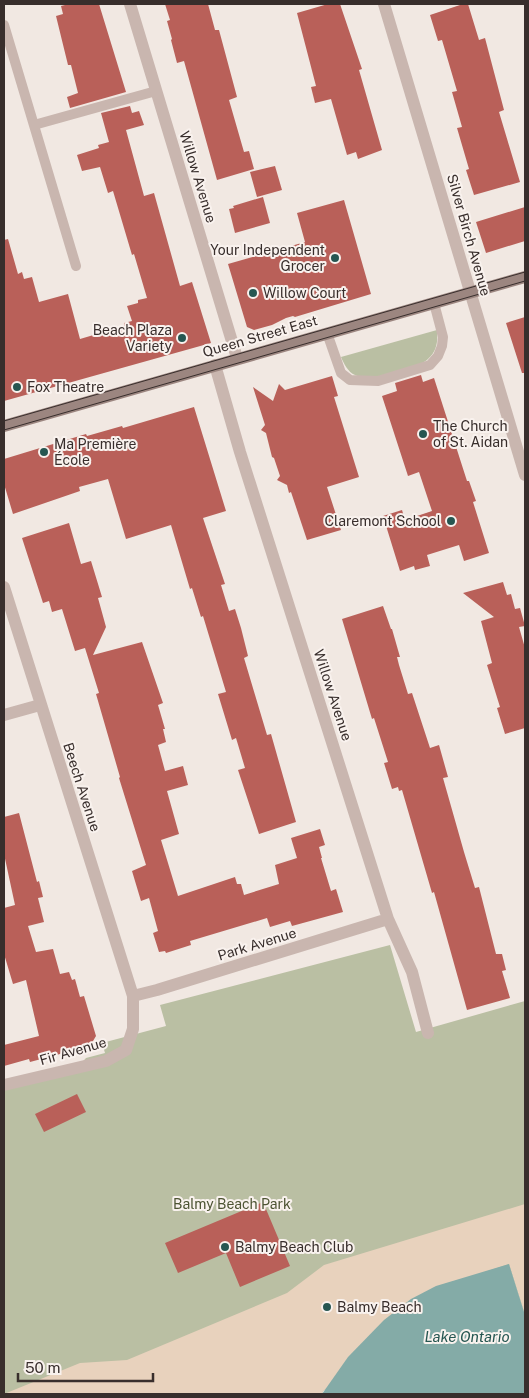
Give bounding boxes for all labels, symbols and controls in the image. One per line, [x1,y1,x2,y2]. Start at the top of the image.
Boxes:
street label: Willow Avenue [176,129,220,225]
street label: Silver Birch Avenue [444,172,494,298]
place label: Your Independent Grocer [210,242,325,274]
marker: Your Independent Grocer [329,252,341,264]
place label: Willow Court [263,285,346,301]
marker: Willow Court [247,287,259,299]
street label: Queen Street East [201,312,319,360]
place label: Beach Plaza Variety [93,322,173,354]
marker: Beach Plaza Variety [176,332,188,344]
place label: Fox Theatre [27,379,104,395]
marker: Fox Theatre [11,381,23,393]
place label: The Church of St. Aidan [433,418,508,450]
marker: The Church of St. Aidan [417,428,429,440]
place label: Ma Première École [54,436,137,468]
marker: Ma Première École [38,446,50,458]
place label: Claremont School [324,513,441,529]
marker: Claremont School [445,515,457,527]
street label: Willow Avenue [311,647,355,743]
street label: Beech Avenue [60,741,104,833]
street label: Park Avenue [216,924,298,964]
street label: Fir Avenue [38,1034,108,1068]
park label: Balmy Beach Park [173,1196,291,1212]
place label: Balmy Beach Club [235,1239,353,1255]
marker: Balmy Beach Club [219,1241,231,1253]
place label: Balmy Beach [337,1299,422,1315]
marker: Balmy Beach [321,1301,333,1313]
water label: Lake Ontario [424,1328,510,1345]
scale bar [18,1350,152,1382]
text: 50 m [25,1359,60,1376]

